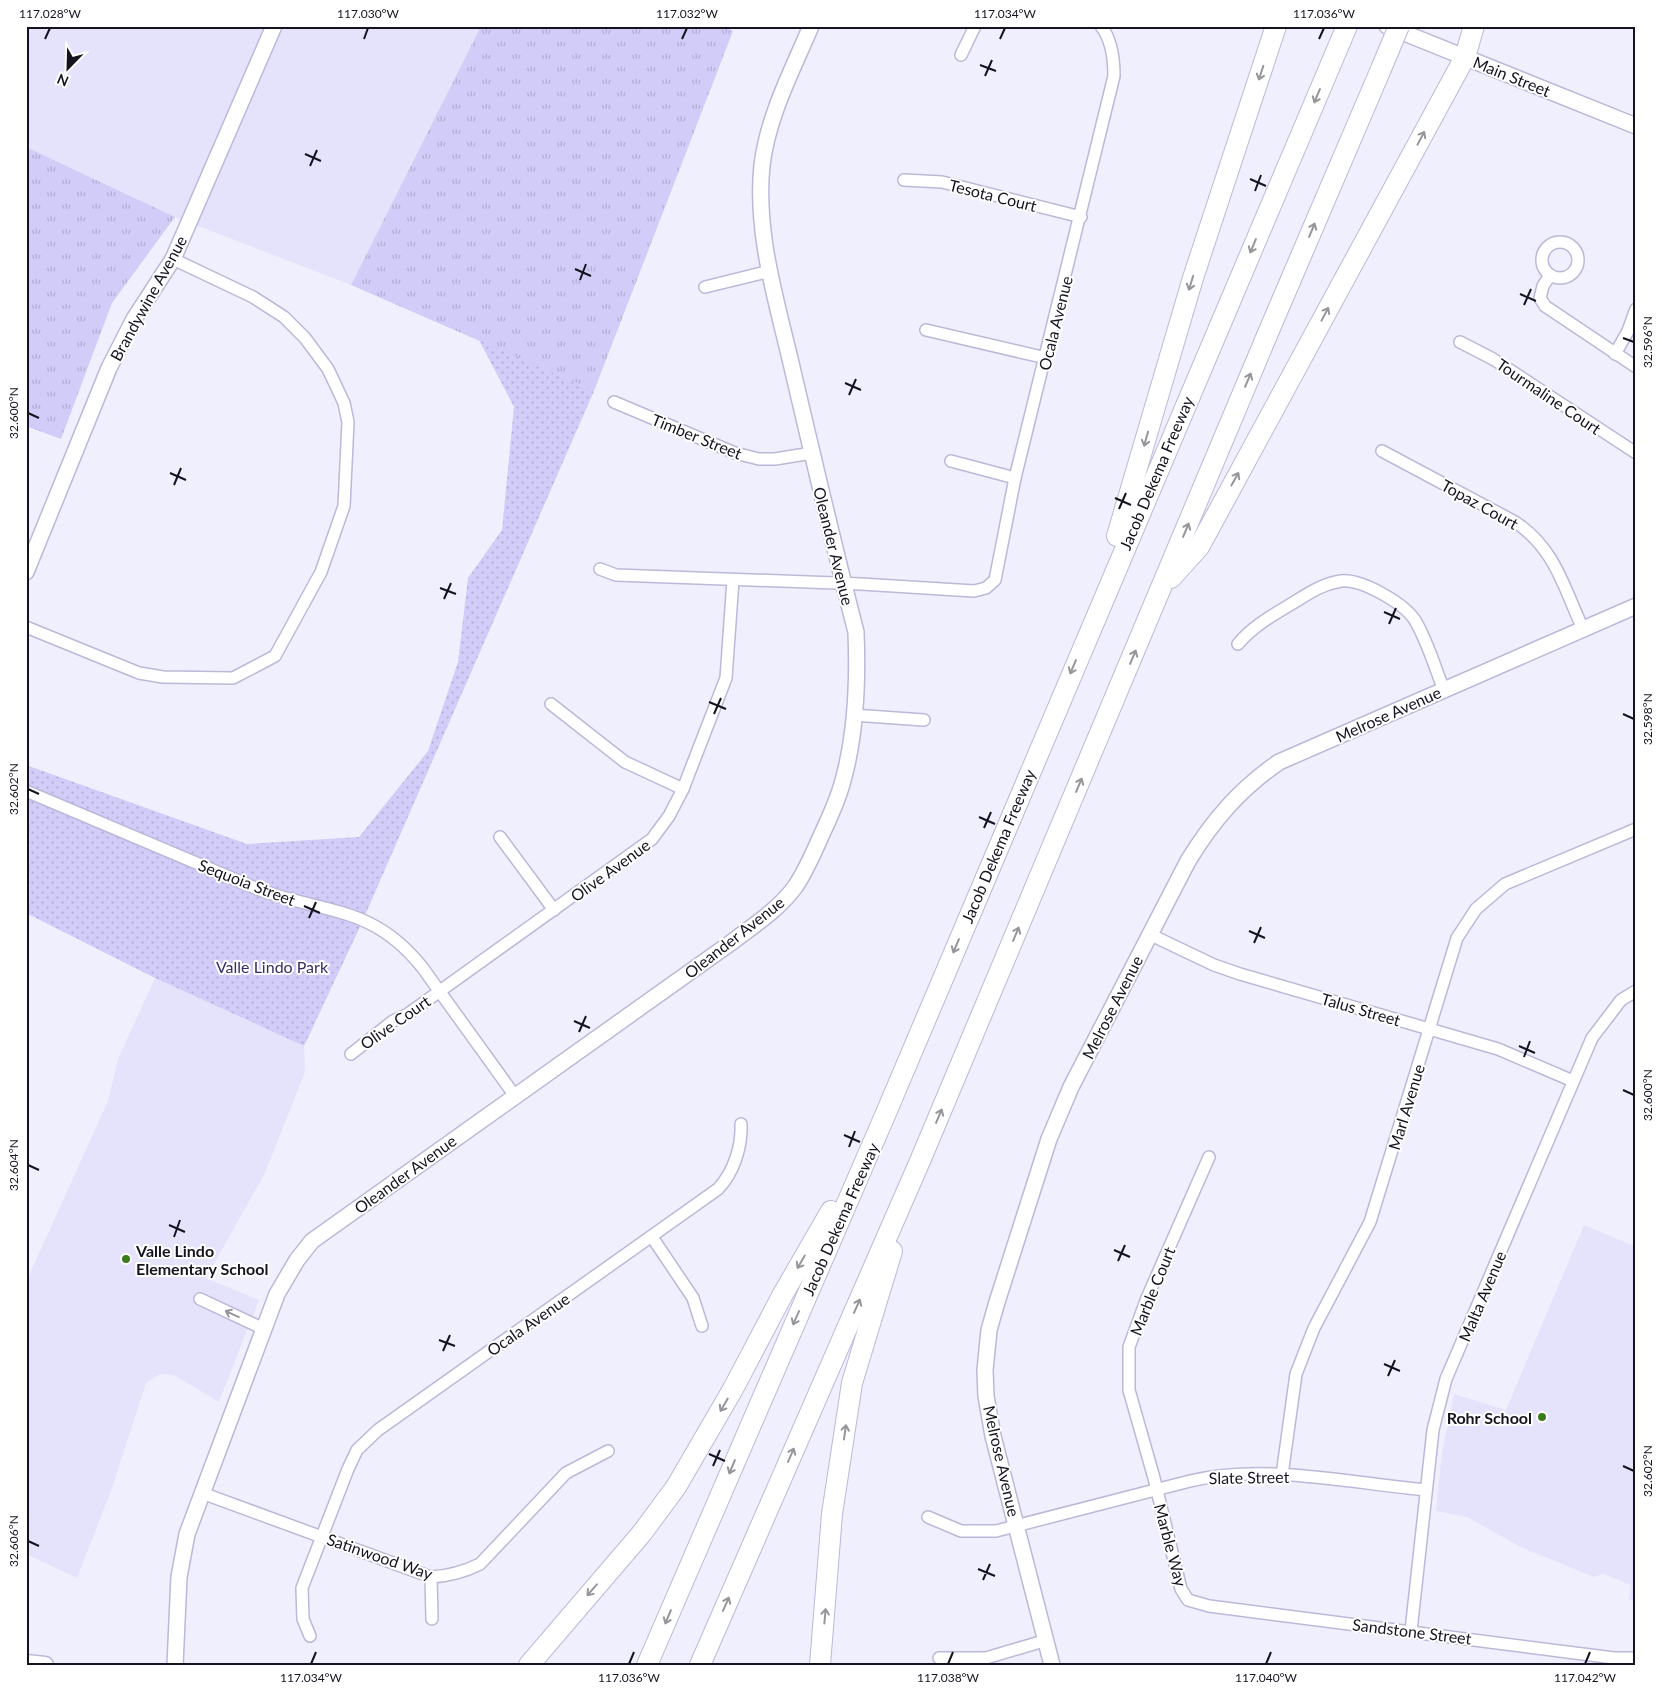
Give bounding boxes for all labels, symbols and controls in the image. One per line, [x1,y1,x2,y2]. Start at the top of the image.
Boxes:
text: 117.028°W [19,6,82,21]
text: 117.030°W [337,6,400,21]
text: 117.032°W [656,6,719,21]
text: 117.034°W [974,6,1037,21]
text: 117.036°W [1293,6,1356,21]
north arrow [42,42,92,92]
street label: Main Street [1471,52,1554,100]
one-way arrow [1255,64,1265,80]
text: N [54,70,71,90]
one-way arrow [1312,88,1322,103]
one-way arrow [1416,130,1426,145]
street label: Tesota Court [947,175,1039,215]
one-way arrow [1308,223,1317,238]
street label: Brandywine Avenue [106,232,190,364]
one-way arrow [1248,238,1258,253]
street label: Ocala Avenue [1034,274,1076,372]
one-way arrow [1186,275,1196,291]
one-way arrow [1321,307,1330,322]
text: 32.596°N [1640,316,1655,368]
street label: Tourmaline Court [1493,354,1605,438]
one-way arrow [1244,373,1253,388]
text: 32.600°N [6,387,21,439]
street label: Jacob Dekema Freeway [1115,393,1197,553]
street label: Timber Street [649,409,745,463]
one-way arrow [1140,431,1150,447]
one-way arrow [1231,472,1241,486]
street label: Topaz Court [1438,475,1522,533]
street label: Oleander Avenue [810,485,858,607]
one-way arrow [1181,523,1191,538]
one-way arrow [1128,650,1138,665]
one-way arrow [1068,659,1078,674]
street label: Melrose Avenue [1332,682,1444,746]
text: 32.598°N [1640,693,1655,745]
text: 32.602°N [6,763,21,815]
street label: Jacob Dekema Freeway [957,766,1039,926]
one-way arrow [1075,778,1085,793]
street label: Olive Avenue [567,835,653,905]
street label: Sequoia Street [196,855,298,909]
street label: Oleander Avenue [680,892,788,982]
one-way arrow [1011,927,1021,942]
one-way arrow [951,938,961,953]
street label: Melrose Avenue [1078,952,1146,1062]
park label: Valle Lindo Park [216,957,329,976]
street label: Talus Street [1319,989,1403,1029]
street label: Olive Court [356,991,434,1053]
street label: Marl Avenue [1384,1062,1428,1152]
text: 32.600°N [1640,1069,1655,1121]
one-way arrow [935,1109,944,1124]
street label: Oleander Avenue [350,1131,460,1217]
text: 32.604°N [6,1139,21,1191]
street label: Jacob Dekema Freeway [798,1139,883,1298]
place label: Valle Lindo Elementary School [135,1241,268,1278]
street label: Marble Court [1126,1244,1178,1338]
street label: Malta Avenue [1454,1248,1510,1344]
marker: Valle Lindo Elementary School [120,1253,132,1265]
one-way arrow [796,1254,806,1268]
street label: Ocala Avenue [483,1289,573,1359]
one-way arrow [852,1299,862,1314]
one-way arrow [225,1309,240,1318]
one-way arrow [791,1310,801,1325]
one-way arrow [719,1397,729,1412]
street label: Melrose Avenue [980,1404,1024,1518]
place label: Rohr School [1447,1408,1532,1427]
marker: Rohr School [1536,1411,1548,1423]
one-way arrow [840,1424,850,1440]
text: 32.602°N [1640,1445,1655,1497]
one-way arrow [787,1448,797,1463]
one-way arrow [726,1459,736,1474]
street label: Slate Street [1209,1467,1290,1487]
street label: Marble Way [1151,1501,1191,1589]
text: 32.606°N [6,1515,21,1567]
street label: Satinwood Way [325,1529,436,1583]
one-way arrow [586,1584,598,1597]
one-way arrow [722,1597,732,1612]
one-way arrow [662,1609,672,1624]
one-way arrow [820,1609,830,1625]
street label: Sandstone Street [1351,1614,1473,1648]
text: 117.034°W [280,1670,343,1685]
text: 117.036°W [598,1670,661,1685]
text: 117.038°W [917,1670,980,1685]
text: 117.040°W [1235,1670,1298,1685]
text: 117.042°W [1554,1670,1617,1685]

